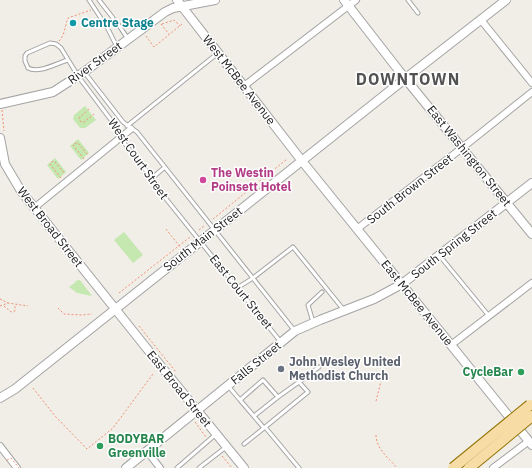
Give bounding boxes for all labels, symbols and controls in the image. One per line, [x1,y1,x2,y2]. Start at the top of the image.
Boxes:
place label: Centre Stage [81,15,154,30]
marker: Centre Stage [68,18,78,28]
street label: West McBee Avenue [200,32,279,128]
street label: River Street [65,38,125,87]
district label: DOWNTOWN [356,69,460,89]
street label: East Washington Street [424,102,515,209]
street label: West Court Street [105,115,172,202]
street label: South Brown Street [364,150,456,227]
place label: The Westin Poinsett Hotel [211,165,291,194]
marker: The Westin Poinsett Hotel [198,175,208,185]
street label: West Broad Street [14,183,86,270]
street label: South Main Street [160,203,245,274]
street label: South Spring Street [408,205,500,282]
street label: East Court Street [207,251,276,332]
street label: East McBee Avenue [378,257,457,349]
street label: Falls Street [227,338,284,388]
street label: East Broad Street [144,347,215,430]
place label: John Wesley United Methodist Church [289,354,401,383]
marker: John Wesley United Methodist Church [276,364,286,374]
place label: CycleBar [463,364,513,379]
marker: CycleBar [516,367,526,377]
place label: BODYBAR Greenville [108,431,166,460]
marker: BODYBAR Greenville [95,441,105,451]

